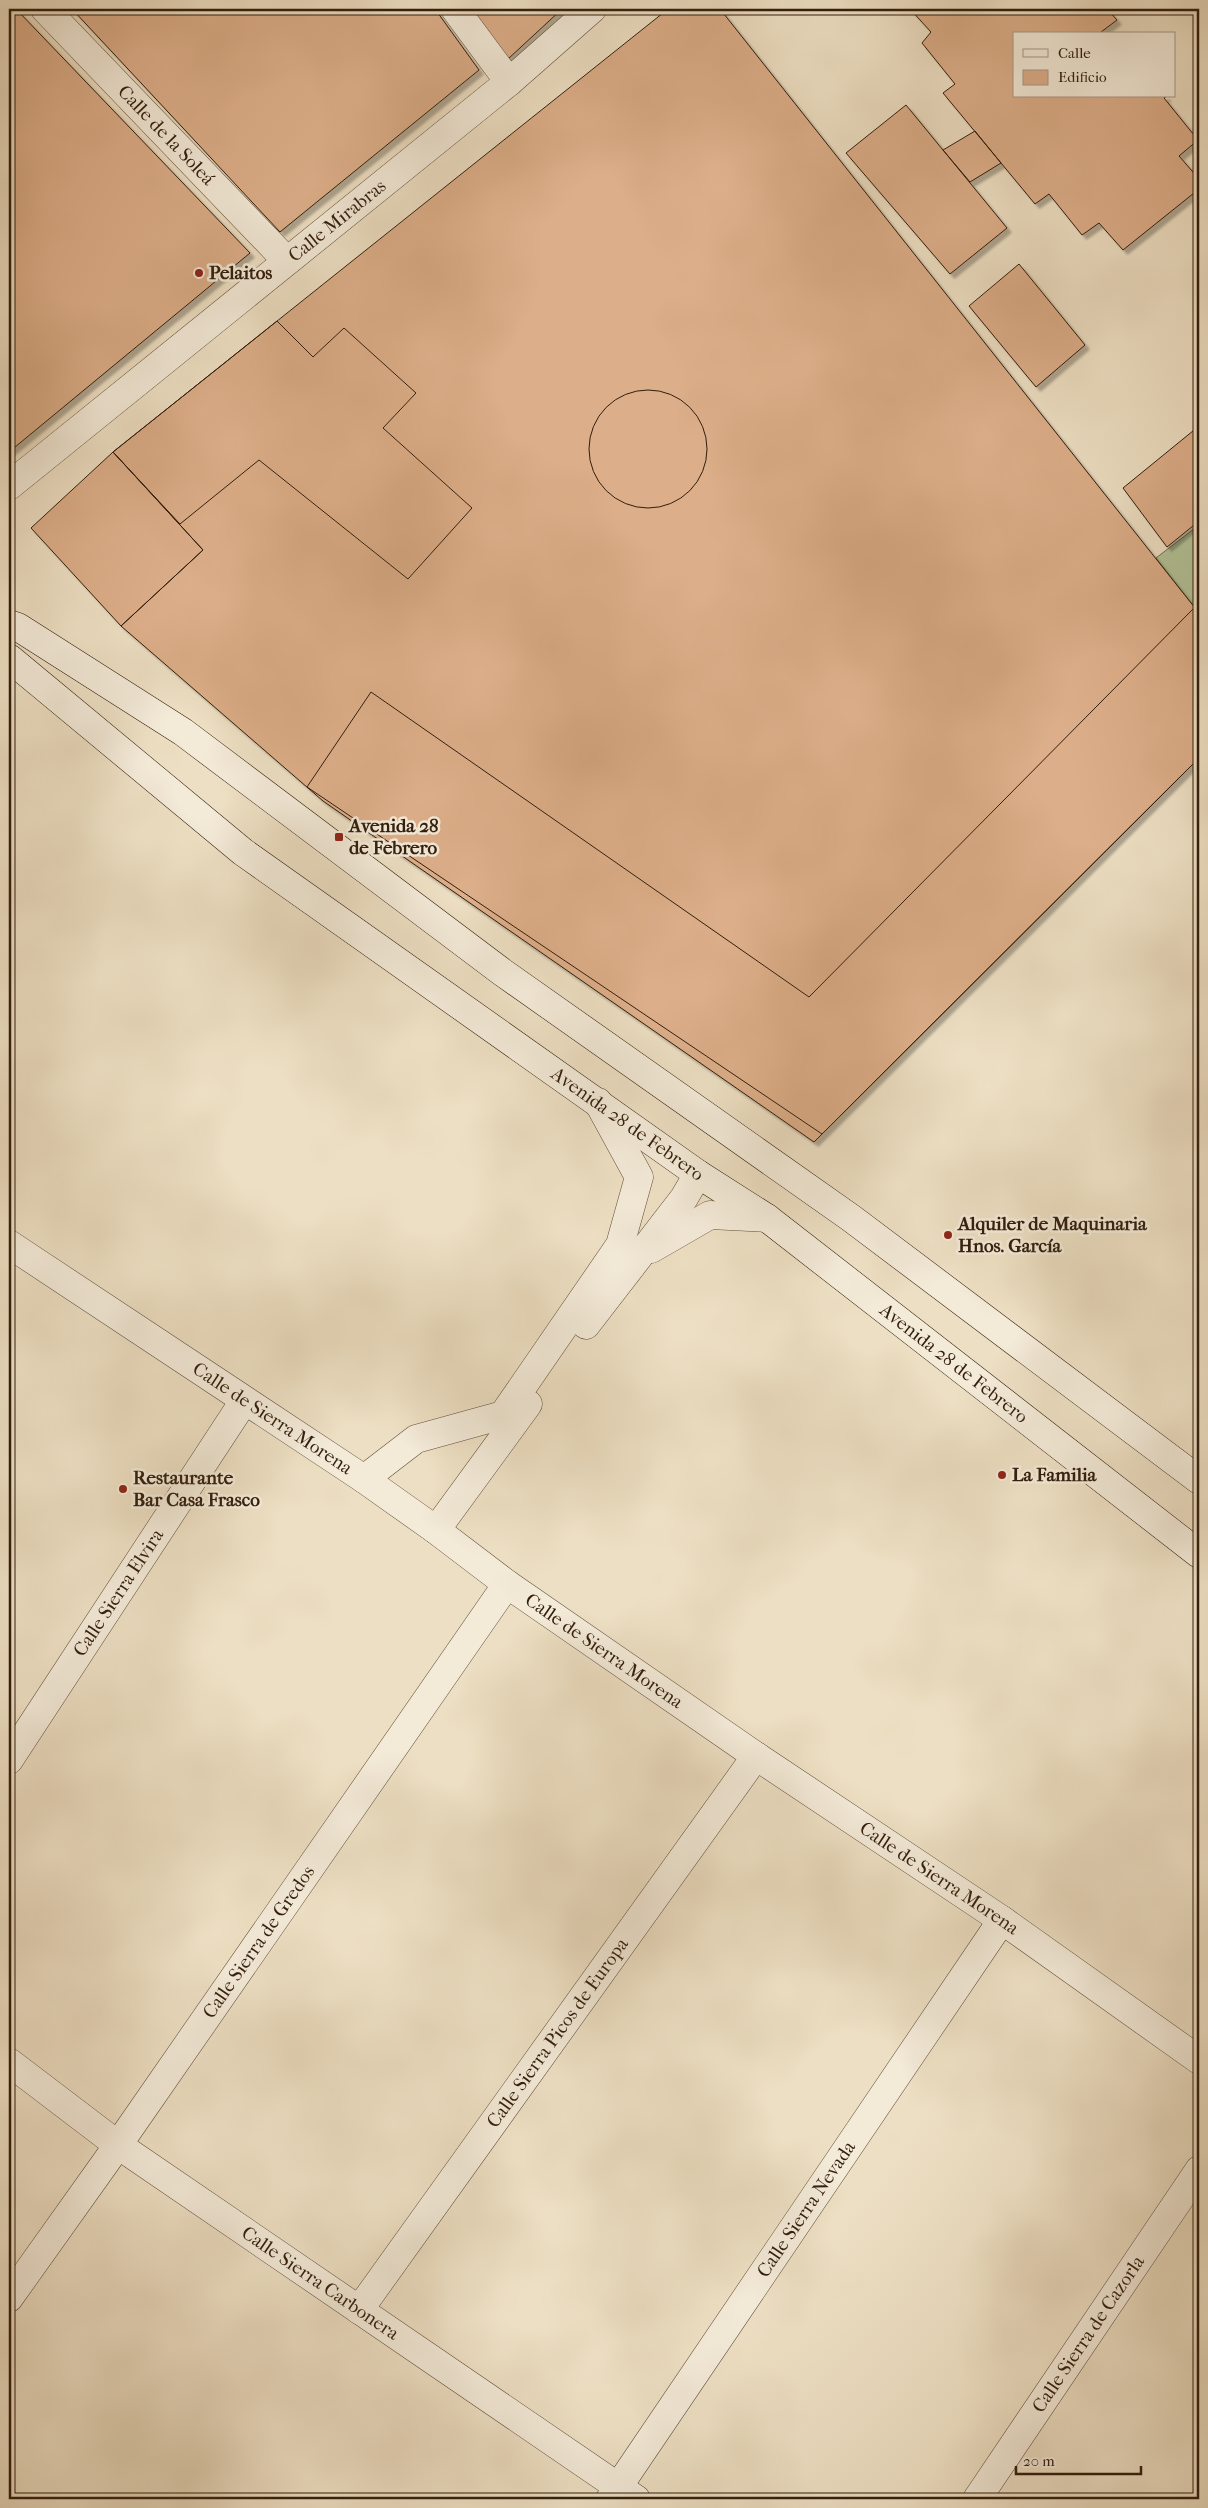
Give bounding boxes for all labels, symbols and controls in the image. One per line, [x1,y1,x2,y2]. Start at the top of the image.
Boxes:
legend [1013,32,1176,98]
text: Calle [1058,44,1091,62]
text: Edificio [1058,68,1107,86]
street label: Calle de la Soleá [113,81,219,190]
street label: Calle Mirabras [284,175,390,267]
place label: Pelaitos [209,262,272,284]
marker: Pelaitos [193,267,205,279]
place label: Avenida 28 de Febrero [348,815,438,859]
marker: Avenida 28 de Febrero [333,831,345,843]
street label: Avenida 28 de Febrero [546,1062,708,1186]
place label: Alquiler de Maquinaria Hnos. García [957,1213,1148,1257]
marker: Alquiler de Maquinaria Hnos. García [942,1229,954,1241]
street label: Avenida 28 de Febrero [875,1298,1033,1428]
street label: Calle de Sierra Morena [189,1358,357,1479]
place label: La Familia [1012,1464,1098,1486]
place label: Restaurante Bar Casa Frasco [133,1467,260,1511]
marker: La Familia [996,1469,1008,1481]
marker: Restaurante Bar Casa Frasco [117,1483,129,1495]
street label: Calle Sierra Elvira [69,1525,168,1661]
street label: Calle de Sierra Morena [521,1589,687,1713]
street label: Calle de Sierra Morena [855,1817,1023,1939]
street label: Calle Sierra de Gredos [198,1861,319,2022]
street label: Calle Sierra Picos de Europa [482,1934,633,2132]
street label: Calle Sierra Nevada [752,2137,860,2281]
street label: Calle Sierra Carbonera [237,2222,403,2345]
street label: Calle Sierra de Cazorla [1028,2251,1149,2417]
scale bar [1016,2443,1140,2475]
text: 20 m [1023,2452,1055,2470]

